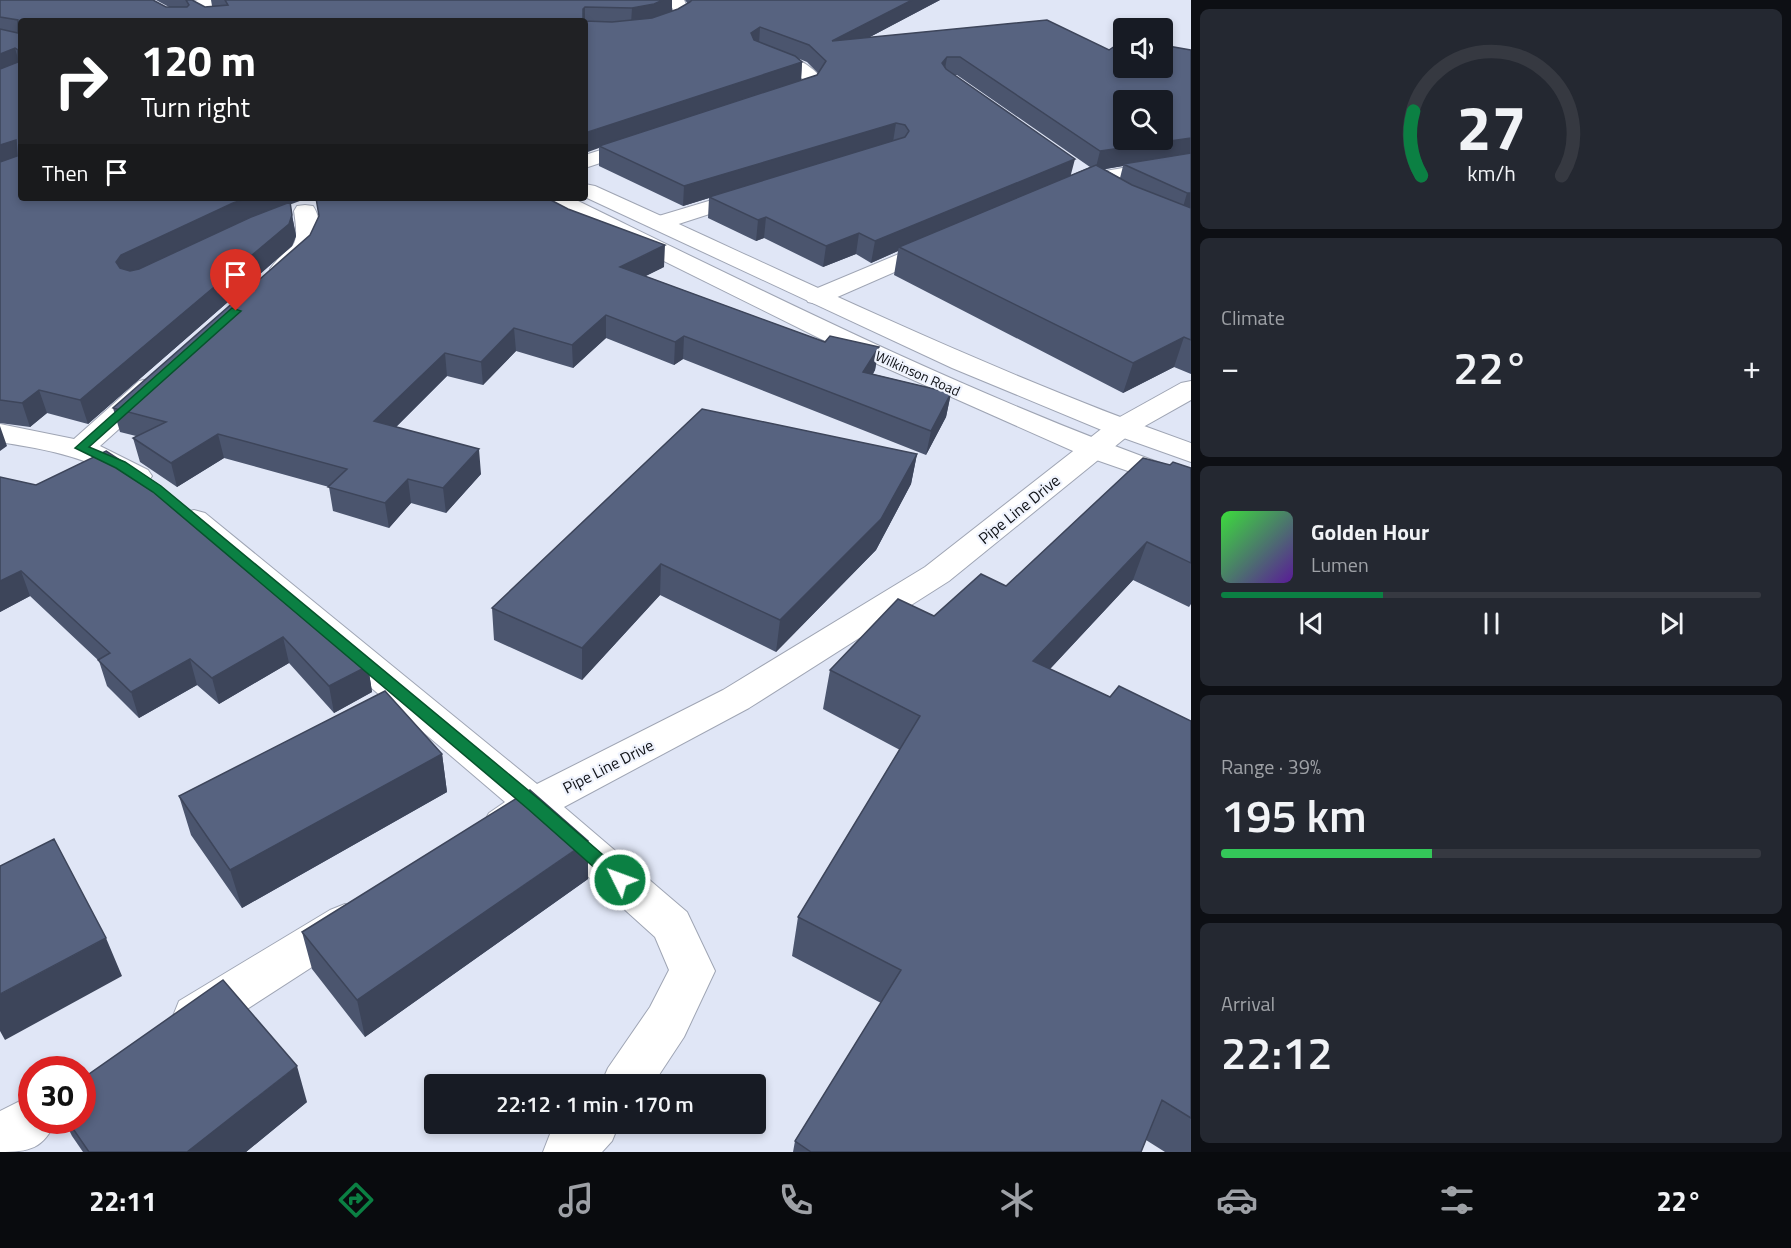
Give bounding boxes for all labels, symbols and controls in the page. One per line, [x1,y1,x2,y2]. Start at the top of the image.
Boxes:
map controls [1113,18,1173,150]
button: sound [1113,18,1173,78]
text: 120 m [141,28,256,92]
icon: right [42,42,120,120]
text: 27 [1456,79,1526,174]
text: Turn right [141,86,250,127]
button: search [1113,90,1173,150]
text: Then [42,156,88,190]
icon: arrive [100,156,133,189]
text: km/h [1467,157,1515,189]
pin [210,249,261,311]
icon: arrive [219,258,252,291]
text: Climate [1221,302,1285,333]
text: 22° [1453,333,1529,401]
text: − [1221,342,1239,392]
text: + [1743,342,1761,392]
street label: Wilkinson Road [872,345,964,401]
street label: Pipe Line Drive [973,468,1065,550]
text: Golden Hour [1311,515,1429,549]
text: Lumen [1311,549,1369,580]
icon: previous [1295,607,1328,640]
icon: pause [1475,607,1508,640]
icon: next [1655,607,1688,640]
street label: Pipe Line Drive [558,733,658,799]
text: Range · 39% [1221,751,1321,782]
text: 195 km [1221,781,1367,849]
position arrow [588,848,652,912]
text: Arrival [1221,988,1275,1019]
text: 22:12 [1221,1018,1333,1086]
speed limit sign: 30 [18,1056,96,1134]
text: 22:12 · 1 min · 170 m [496,1087,694,1121]
icon: directions [335,1179,377,1221]
icon: music [555,1179,597,1221]
icon: phone [775,1179,817,1221]
icon: climate [996,1179,1038,1221]
icon: car [1216,1179,1258,1221]
icon: filters [1436,1179,1478,1221]
text: 22:11 [89,1180,157,1221]
text: 22° [1656,1180,1702,1221]

